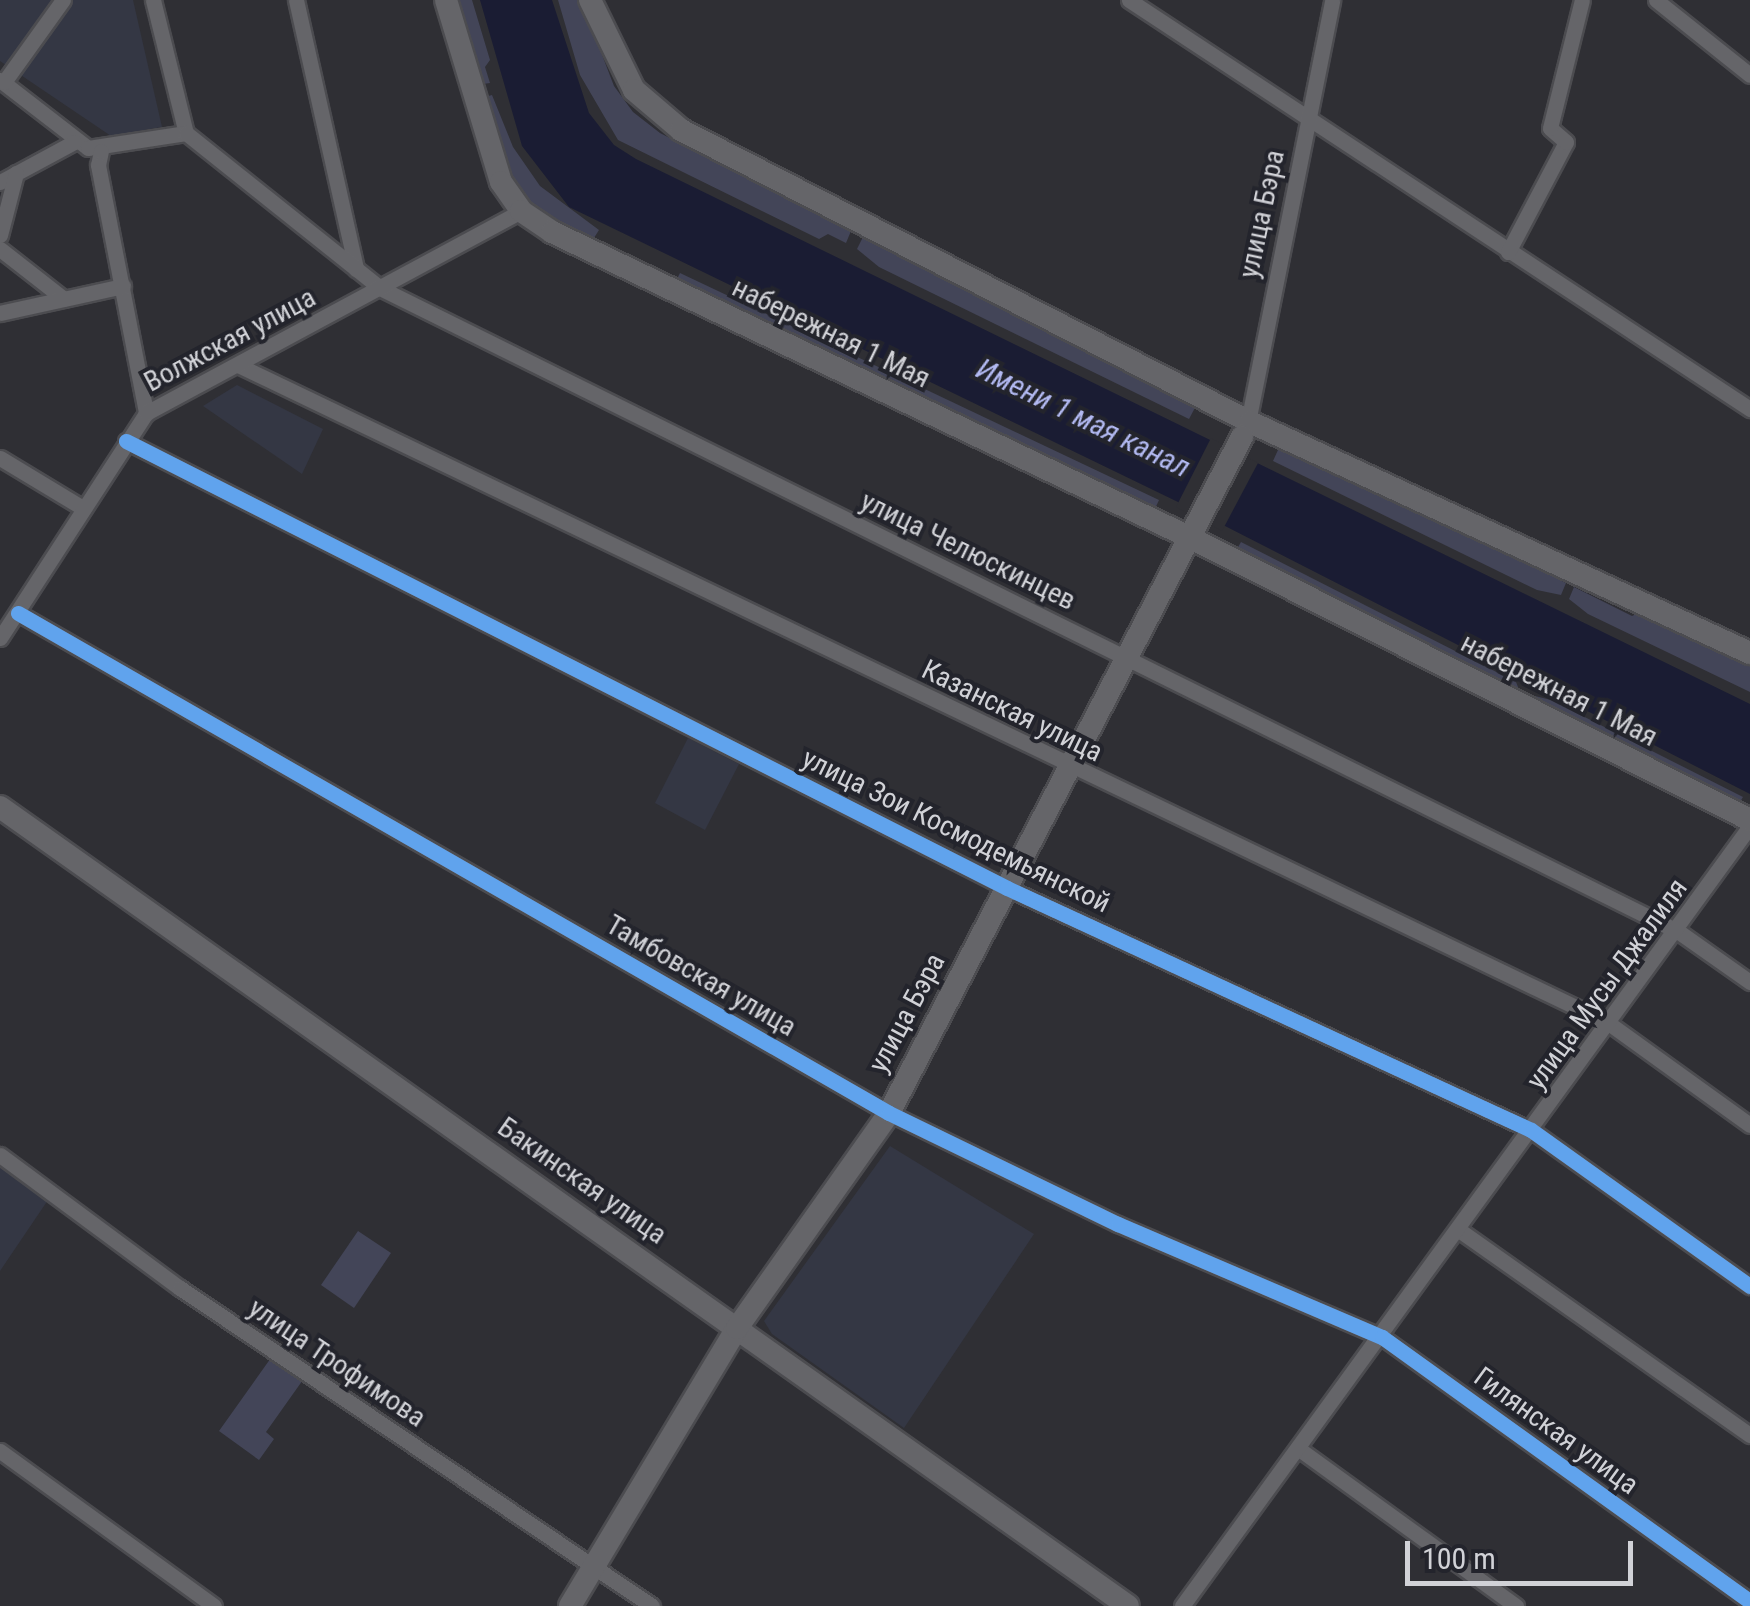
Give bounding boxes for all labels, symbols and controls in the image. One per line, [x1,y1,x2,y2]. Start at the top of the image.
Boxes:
street label: улица Бэра [1232,147,1292,281]
street label: набережная 1 Мая [727,271,935,395]
street label: Волжская улица [139,281,321,399]
water label: Имени 1 мая канал [970,351,1196,485]
street label: улица Челюскинцев [855,484,1081,618]
street label: набережная 1 Мая [1455,626,1663,754]
street label: Казанская улица [916,653,1108,769]
street label: улица Зои Космодемьянской [796,742,1116,920]
street label: улица Мусы Джалиля [1519,872,1695,1096]
street label: Тамбовская улица [600,908,802,1044]
street label: улица Бэра [862,948,952,1078]
street label: Бакинская улица [491,1110,673,1252]
street label: улица Трофимова [242,1291,432,1435]
street label: Гилянская улица [1467,1360,1645,1502]
scale bar [1410,1521,1638,1583]
text: 100 m [1422,1541,1496,1576]

